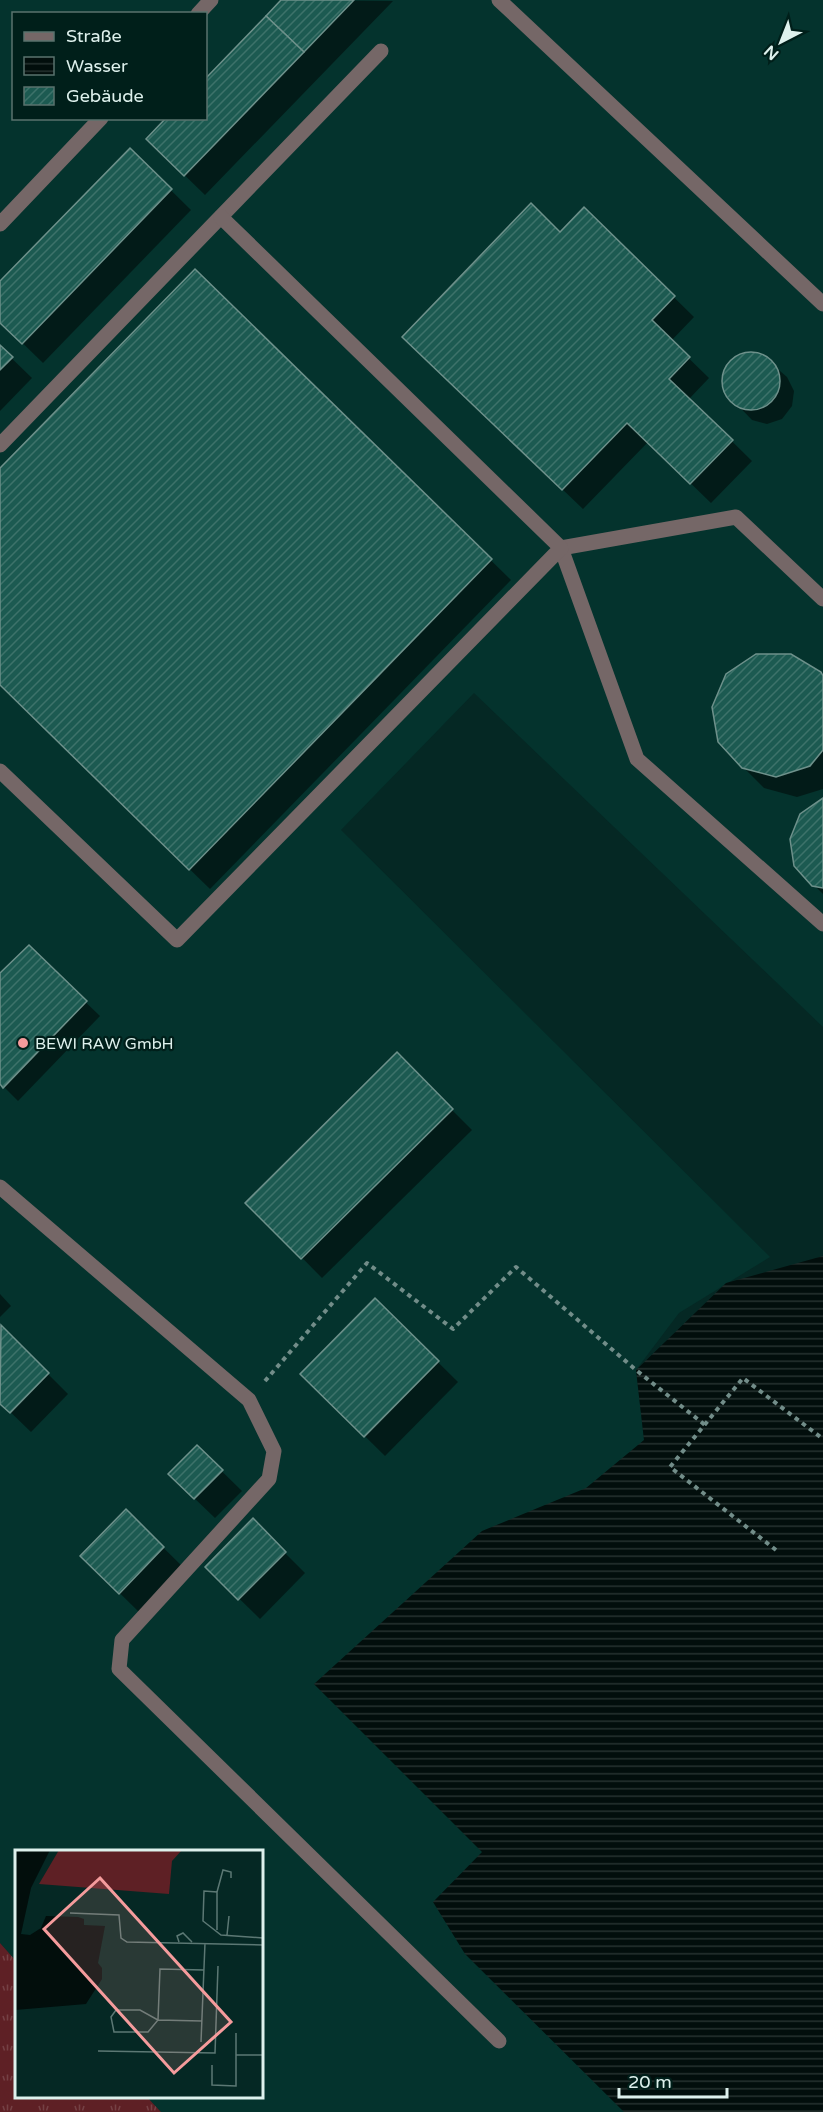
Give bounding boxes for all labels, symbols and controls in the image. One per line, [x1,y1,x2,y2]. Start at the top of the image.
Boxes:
legend [12,12,207,120]
north arrow [751,12,811,72]
text: Straße [66,25,122,47]
text: N [760,41,783,64]
text: Wasser [66,55,128,77]
text: Gebäude [66,85,144,107]
place label: BEWI RAW GmbH [35,1034,174,1054]
marker: BEWI RAW GmbH [16,1036,30,1050]
inset map [15,1850,262,2097]
scale bar [619,2061,727,2099]
text: 20 m [628,2071,672,2093]

